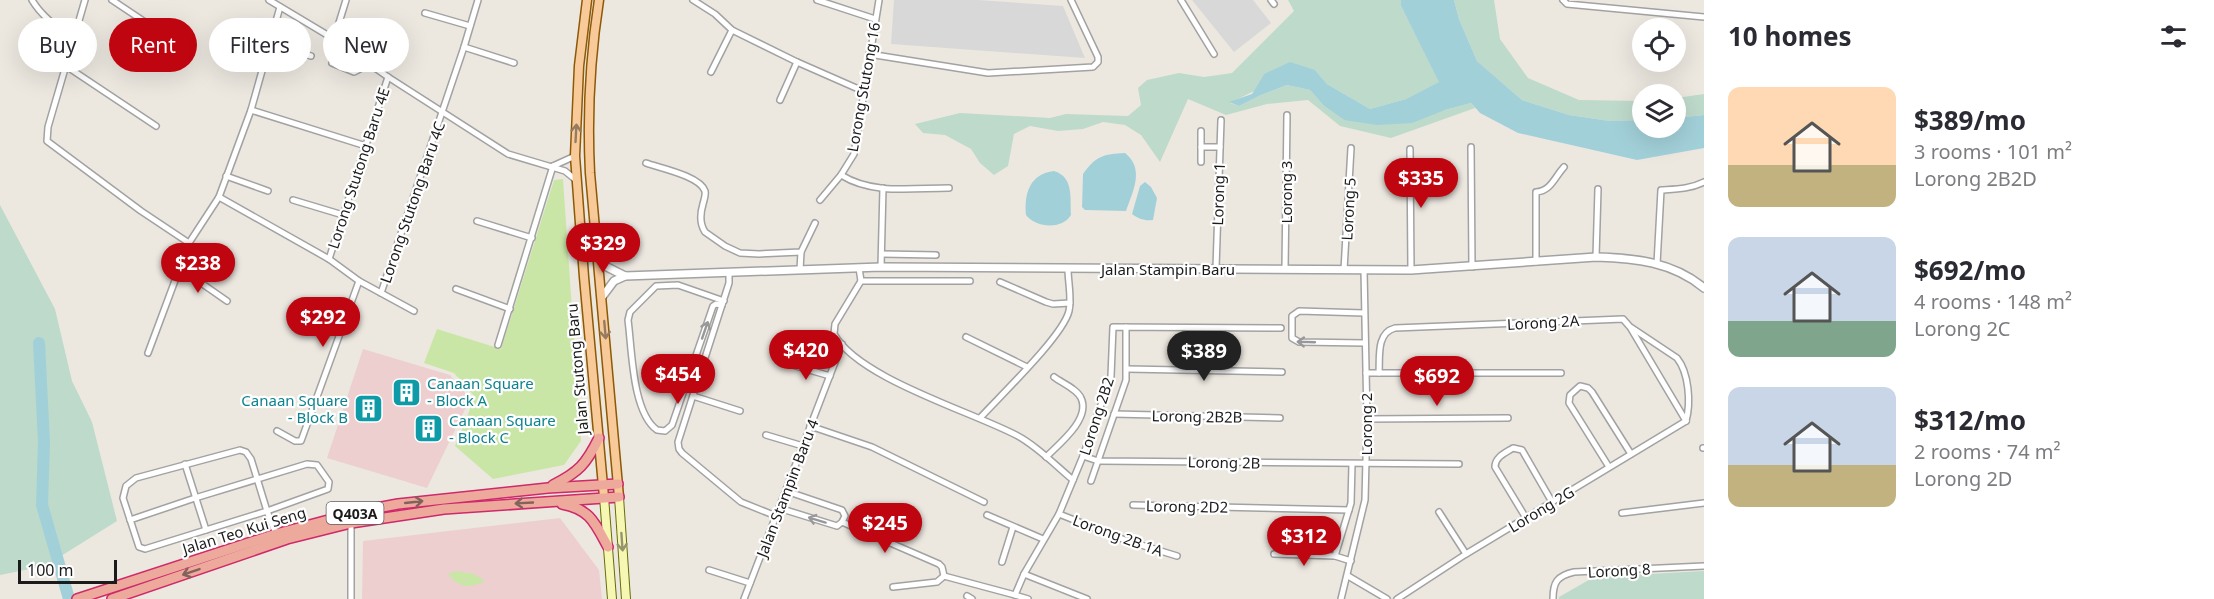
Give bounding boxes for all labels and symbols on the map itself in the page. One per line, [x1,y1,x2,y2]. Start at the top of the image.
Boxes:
street label: Lorong Stutong 16 [842,21,884,153]
street label: Lorong Stutong Baru 4E [322,85,394,251]
street label: Lorong Stutong Baru 4C [375,118,449,285]
one-way arrow [571,124,582,144]
pin: $335 [1385,158,1457,209]
street label: Lorong 3 [1276,161,1296,223]
street label: Lorong 1 [1207,162,1229,226]
street label: Lorong 5 [1336,177,1360,241]
pin: $329 [567,223,639,274]
pin: $238 [162,243,234,294]
street label: Jalan Stampin Baru [1099,259,1235,279]
pin: $292 [287,297,359,348]
street label: Jalan Stutong Baru [561,303,593,437]
street label: Lorong 2A [1506,310,1580,334]
one-way arrow [600,320,611,340]
one-way arrow [700,321,711,340]
pin: $420 [770,330,842,381]
pin: $389 [1168,331,1240,382]
one-way arrow [1297,336,1317,348]
pin: $454 [642,354,714,405]
pin: $692 [1401,356,1473,407]
place label: Canaan Square - Block A [427,373,534,410]
street label: Lorong 2B2 [1074,374,1118,458]
building icon: Canaan Square - Block A [390,376,422,408]
place label: Canaan Square - Block B [241,390,348,427]
building icon: Canaan Square - Block B [353,393,385,425]
street label: Lorong 2 [1356,393,1376,455]
street label: Lorong 2B2B [1151,405,1243,427]
place label: Canaan Square - Block C [449,410,556,447]
building icon: Canaan Square - Block C [412,413,444,445]
street label: Jalan Stampin Baru 4 [751,416,823,562]
street label: Lorong 2B [1188,451,1260,473]
street label: Lorong 2G [1504,481,1578,537]
street label: Lorong 2D2 [1146,495,1228,517]
one-way arrow [404,496,424,507]
one-way arrow [515,497,535,508]
street label: Jalan Teo Kui Seng [178,502,308,559]
road number: Q403A [326,502,384,524]
pin: $245 [849,503,921,554]
street label: Lorong 2B 1A [1070,509,1166,561]
one-way arrow [808,514,827,525]
pin: $312 [1268,516,1340,567]
one-way arrow [617,531,628,551]
scale bar [18,557,117,584]
street label: Lorong 8 [1587,558,1651,582]
one-way arrow [182,567,201,578]

